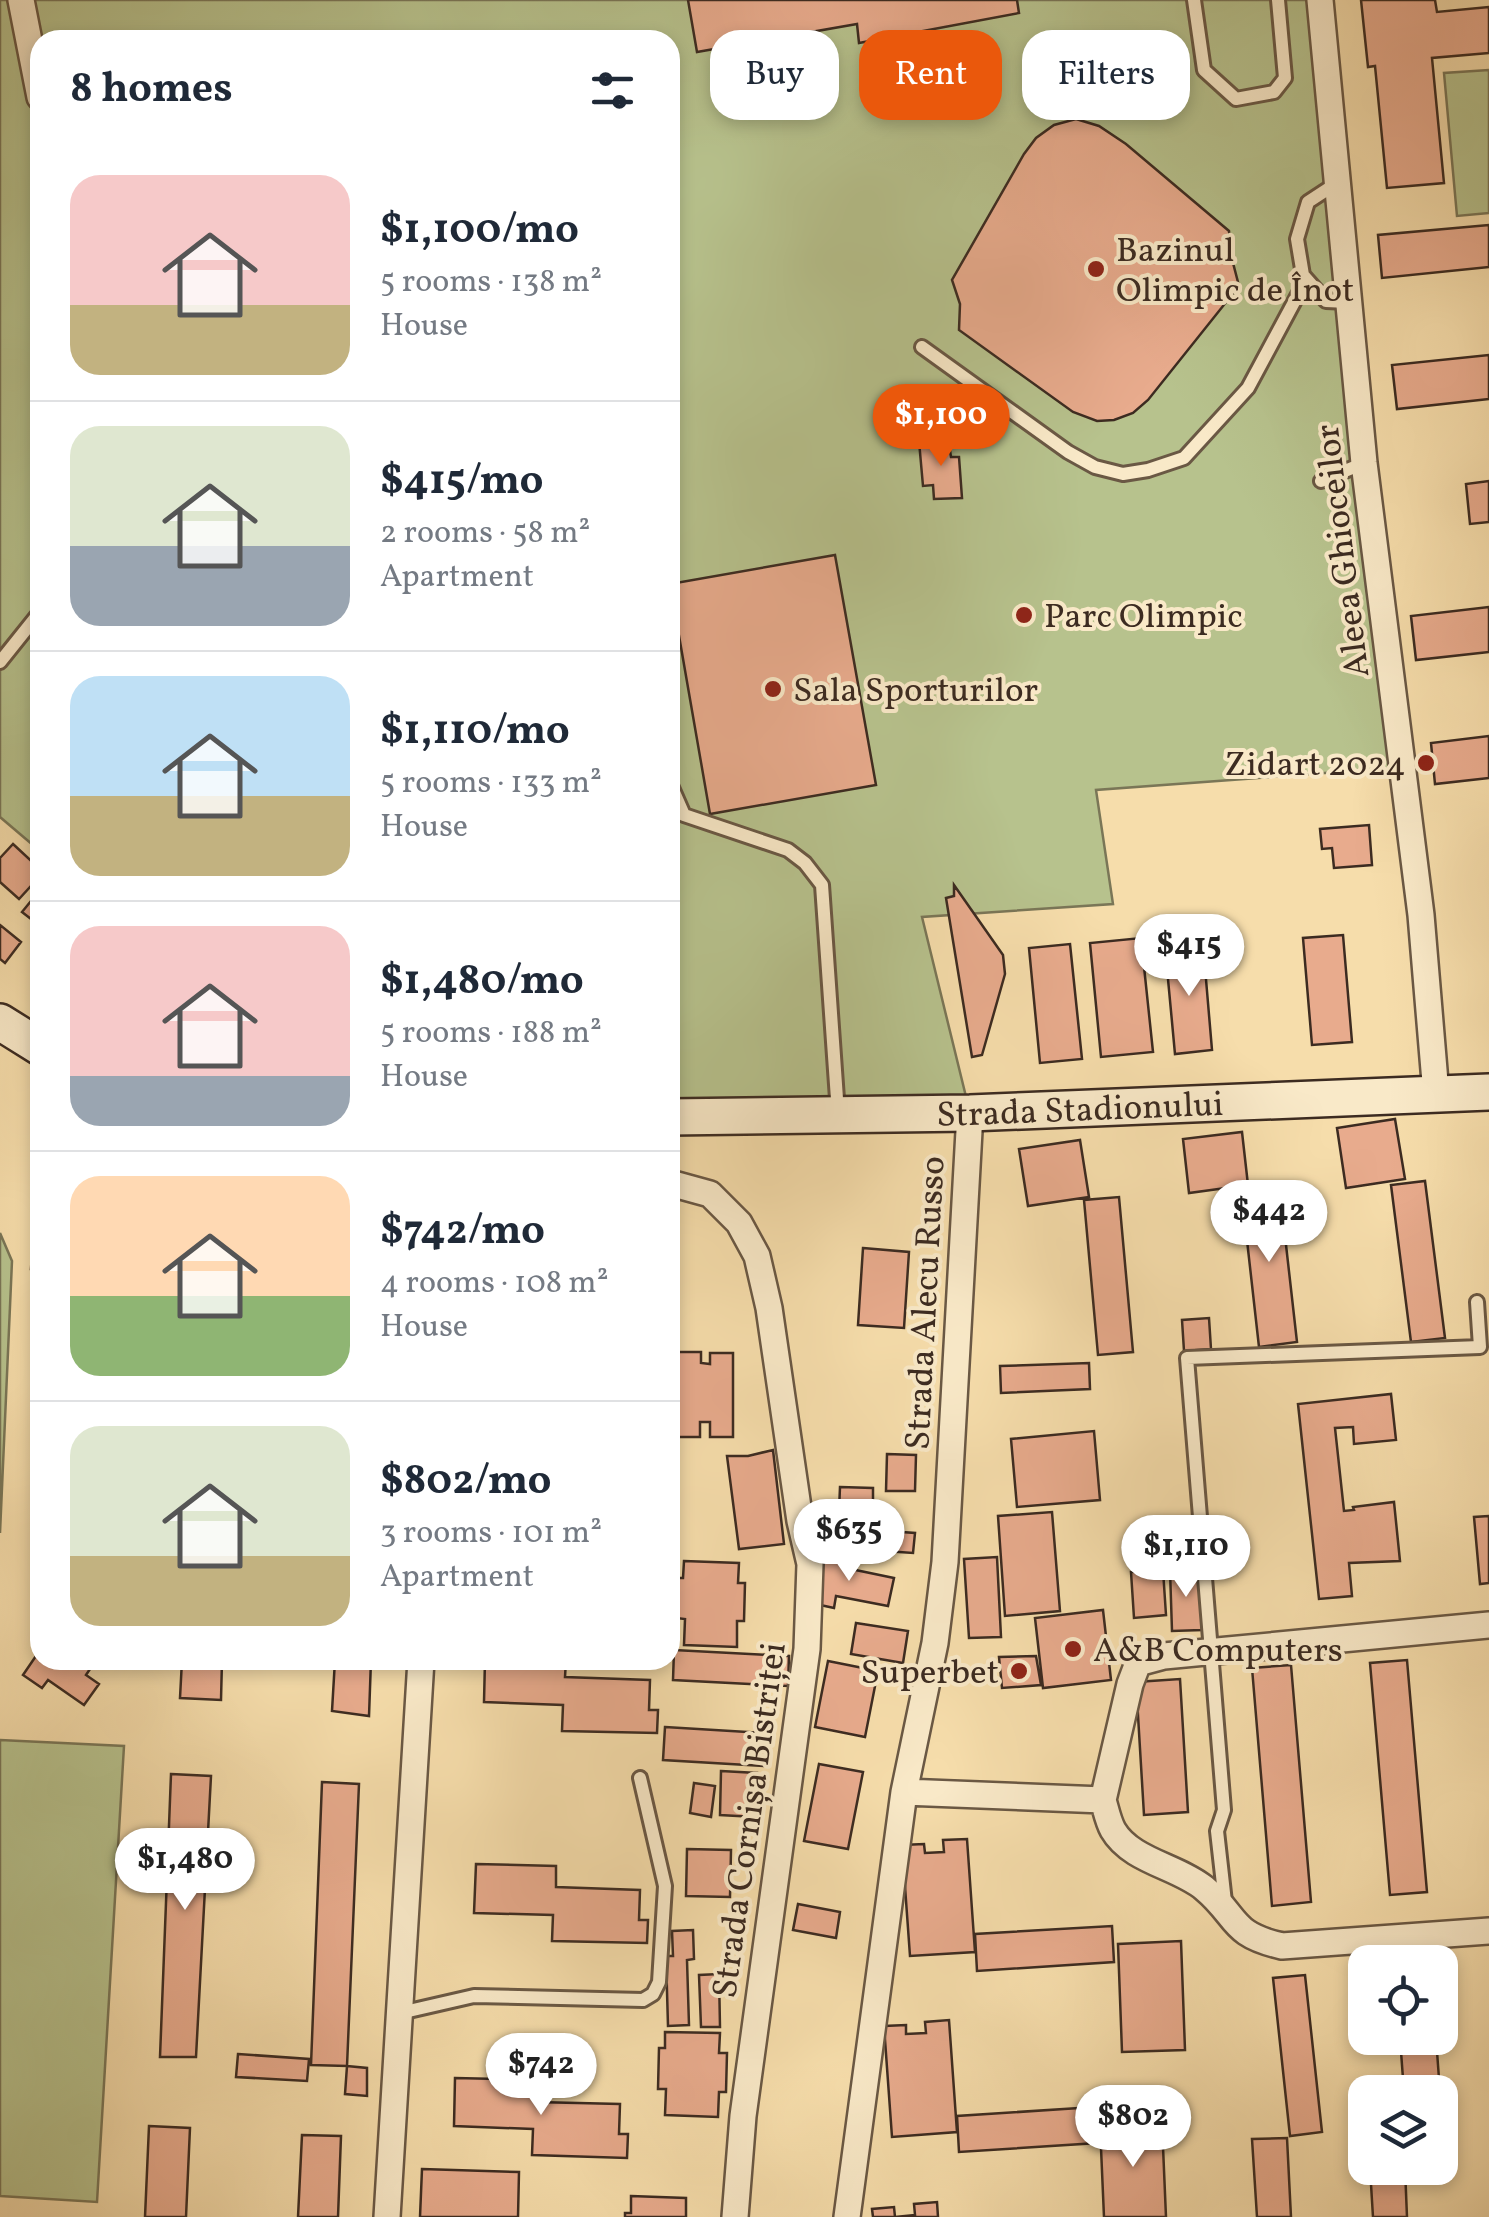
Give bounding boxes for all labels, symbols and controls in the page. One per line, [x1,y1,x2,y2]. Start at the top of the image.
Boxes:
chip: Buy [710,30,839,120]
chip: Rent [859,30,1002,120]
chip: Filters [1022,30,1190,120]
text: 8 homes [70,61,233,120]
icon: filters [585,63,640,118]
text: $1,100/mo [380,202,579,261]
icon: home [150,215,270,335]
place label: Bazinul Olimpic de Înot [1116,228,1354,316]
marker: Bazinul Olimpic de Înot [1085,258,1107,280]
text: 5 rooms · 138 m² [380,261,602,305]
text: House [380,305,468,349]
pin: $1,100 [860,384,1022,469]
text: $1,100 [895,394,987,438]
street label: Aleea Ghioceilor [1305,421,1383,680]
text: $415/mo [380,453,544,512]
icon: home [150,466,270,586]
text: 2 rooms · 58 m² [380,512,590,556]
text: Apartment [380,556,534,600]
place label: Parc Olimpic [1044,594,1243,642]
marker: Parc Olimpic [1013,604,1035,626]
place label: Sala Sporturilor [793,668,1038,716]
marker: Sala Sporturilor [762,678,784,700]
text: $1,110/mo [380,703,570,762]
icon: home [150,716,270,836]
place label: Zidart 2024 [1224,742,1406,790]
marker: Zidart 2024 [1415,752,1437,774]
text: 5 rooms · 133 m² [380,762,602,806]
text: House [380,806,468,850]
pin: $415 [1130,914,1248,999]
text: $415 [1156,924,1222,968]
text: $1,480/mo [380,953,584,1012]
icon: home [150,966,270,1086]
text: 5 rooms · 188 m² [380,1012,602,1056]
text: House [380,1056,468,1100]
street label: Strada Stadionului [936,1082,1225,1140]
street label: Strada Alecu Russo [895,1155,959,1451]
pin: $442 [1210,1180,1328,1265]
text: $442 [1232,1190,1306,1234]
text: $742/mo [380,1203,545,1262]
icon: home [150,1216,270,1336]
text: 4 rooms · 108 m² [380,1262,609,1306]
text: House [380,1306,468,1350]
text: $802/mo [380,1453,552,1512]
icon: home [150,1466,270,1586]
pin: $635 [790,1499,908,1584]
text: $635 [816,1509,882,1553]
text: 3 rooms · 101 m² [380,1512,602,1556]
pin: $1,110 [1105,1515,1267,1600]
text: $1,110 [1143,1525,1229,1569]
text: Apartment [380,1556,534,1600]
place label: A&B Computers [1093,1628,1343,1676]
marker: A&B Computers [1062,1638,1084,1660]
street label: Strada Cornișa Bistriței [702,1639,800,2001]
place label: Superbet [861,1650,999,1698]
marker: Superbet [1008,1660,1030,1682]
pin: $1,480 [104,1828,266,1913]
text: $1,480 [137,1838,233,1882]
map controls [1348,1945,1458,2185]
button: locate [1348,1945,1458,2055]
pin: $742 [482,2033,600,2118]
text: $742 [508,2043,574,2087]
button: layers [1348,2075,1458,2185]
pin: $802 [1074,2085,1192,2170]
text: $802 [1097,2095,1169,2139]

